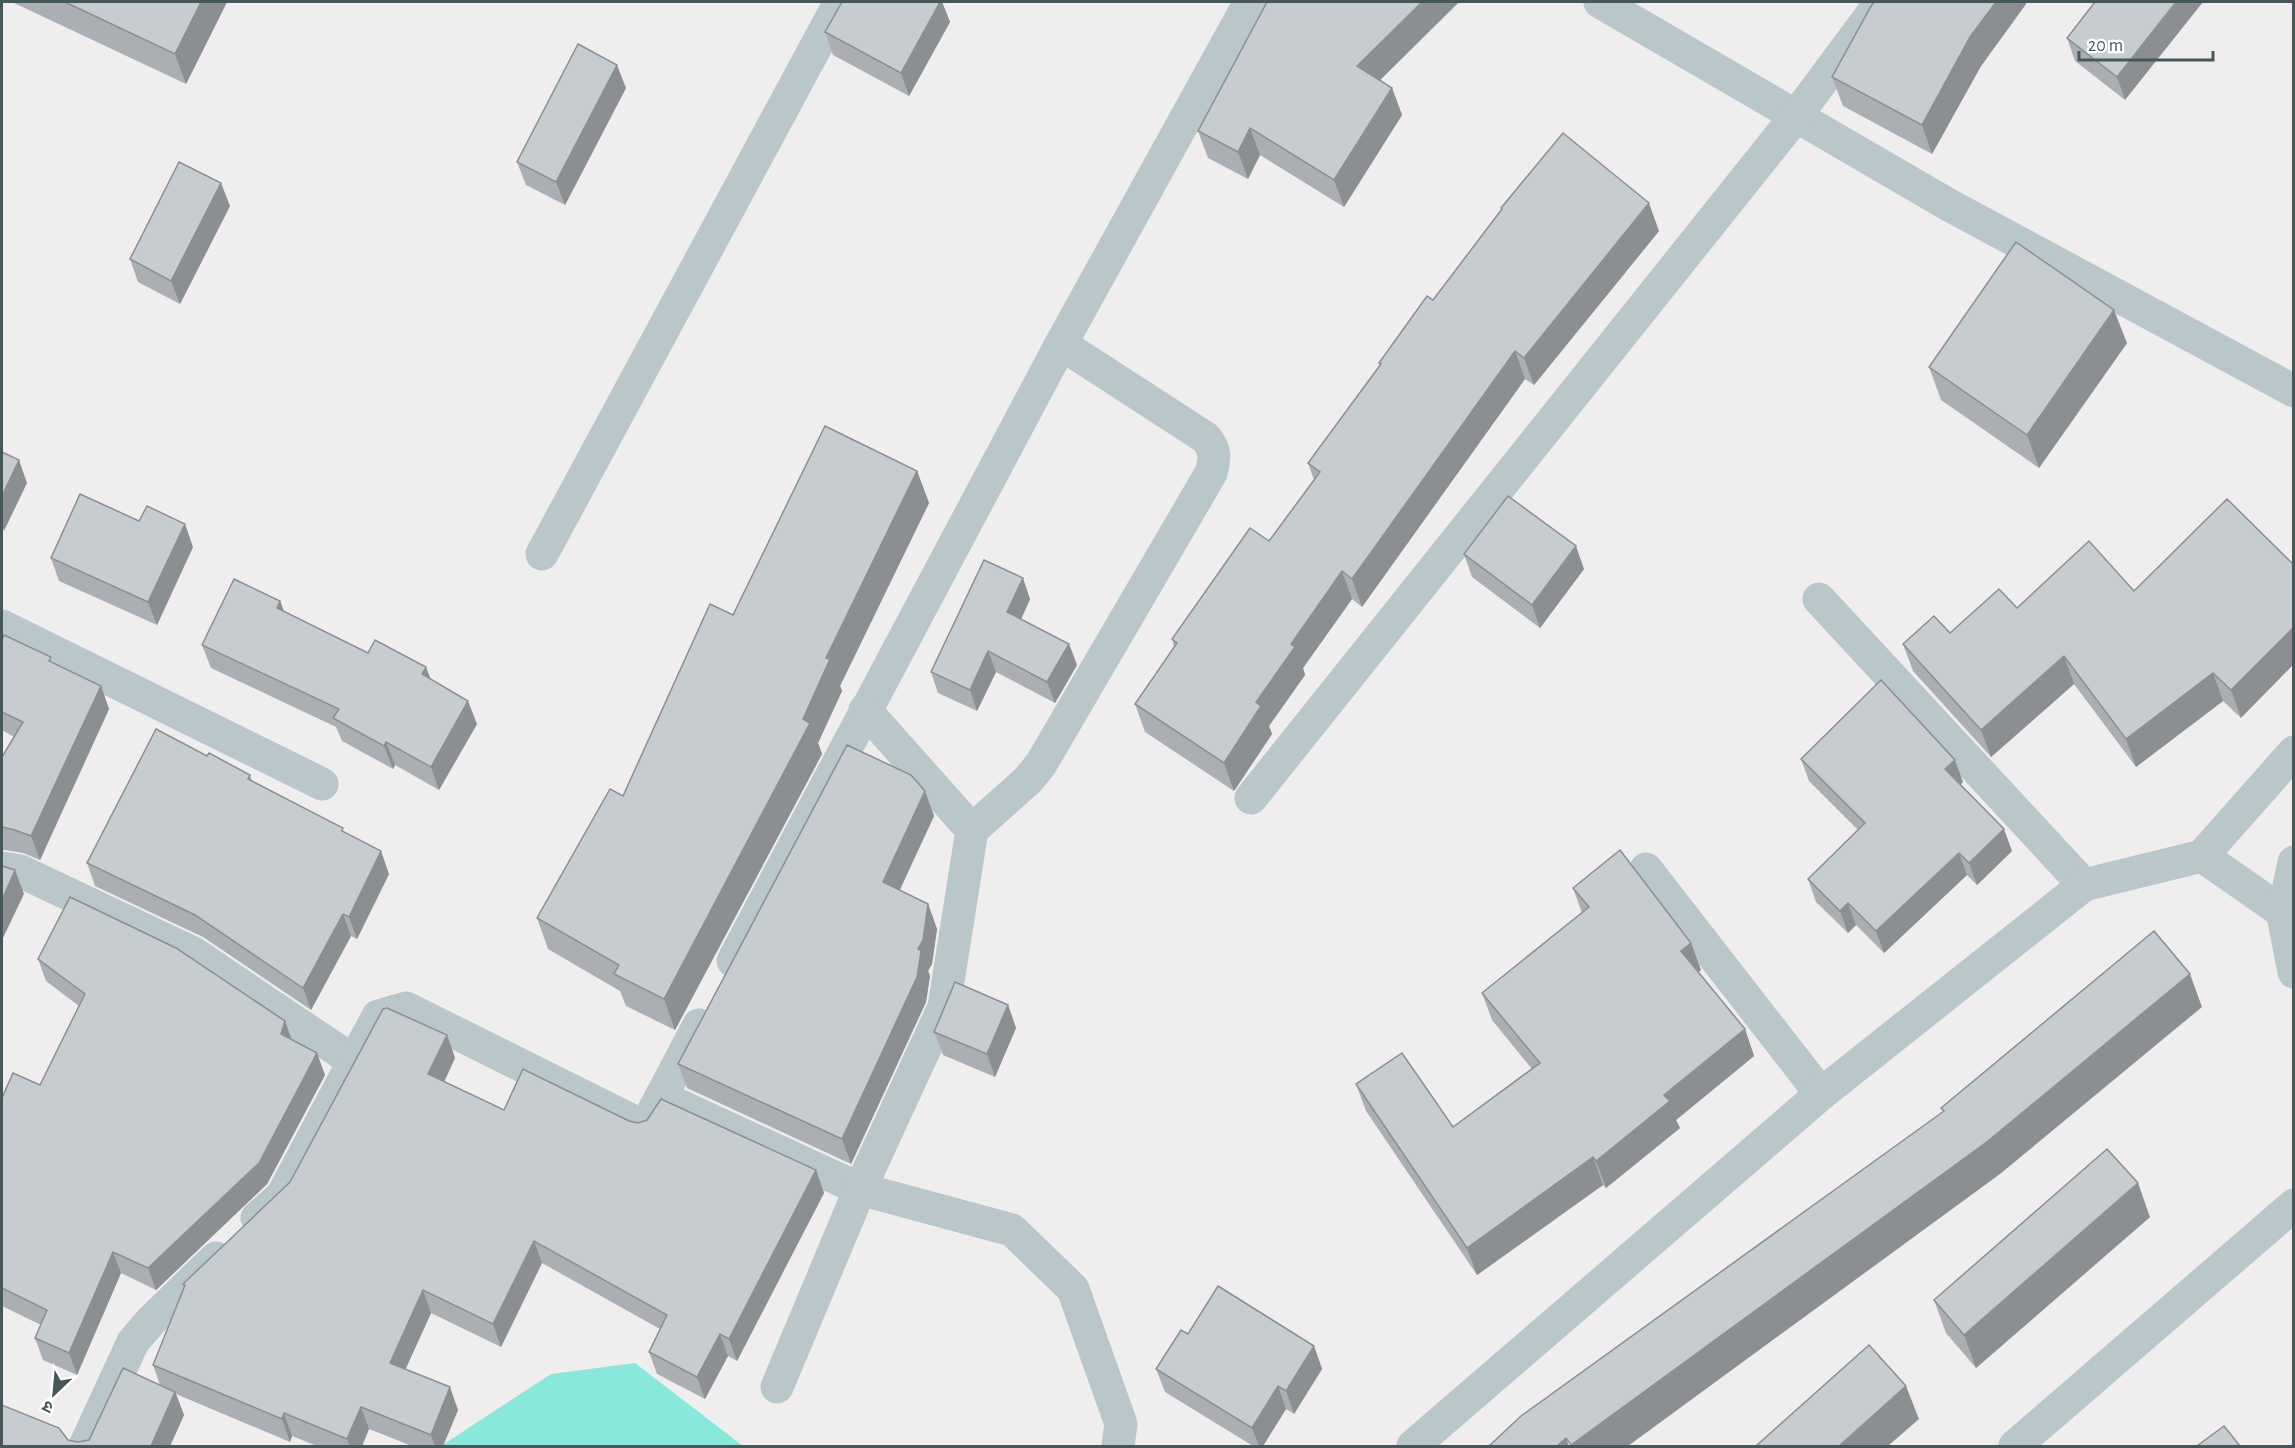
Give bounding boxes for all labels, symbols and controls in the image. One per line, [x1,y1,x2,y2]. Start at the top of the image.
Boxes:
scale bar [2079,24,2212,62]
text: 20 m [2088,37,2123,55]
north arrow [24,1364,84,1424]
text: उ [40,1397,56,1416]

